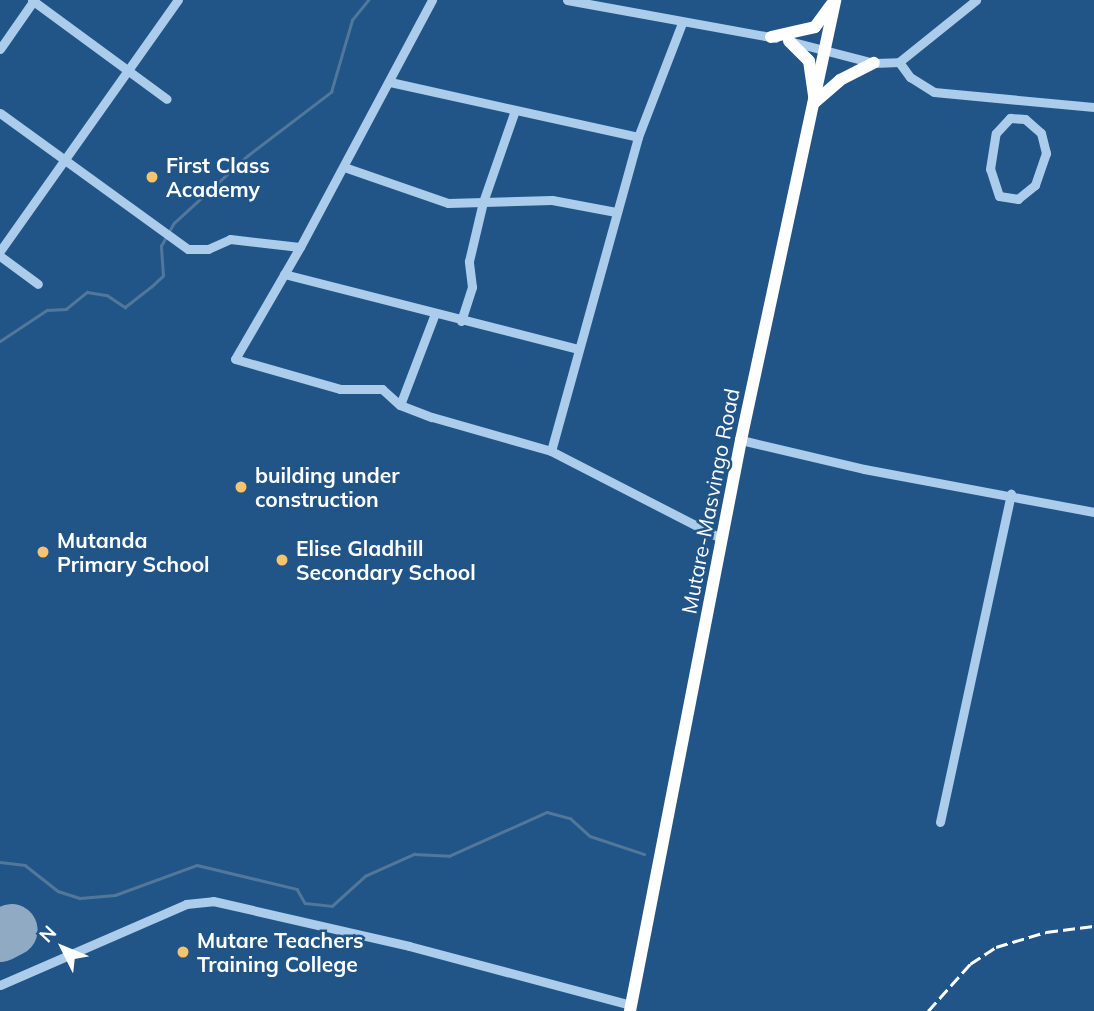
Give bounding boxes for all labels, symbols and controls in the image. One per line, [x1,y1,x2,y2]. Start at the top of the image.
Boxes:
place label: First Class Academy [166,152,270,202]
marker: First Class Academy [144,169,160,185]
street label: Mutare-Masvingo Road [676,386,744,616]
place label: building under construction [255,462,399,512]
marker: building under construction [233,479,249,495]
place label: Mutanda Primary School [57,527,210,577]
place label: Elise Gladhill Secondary School [296,535,476,585]
marker: Mutanda Primary School [35,544,51,560]
marker: Elise Gladhill Secondary School [274,552,290,568]
north arrow [28,913,98,983]
text: N [34,920,61,947]
place label: Mutare Teachers Training College [197,927,363,977]
marker: Mutare Teachers Training College [175,944,191,960]

